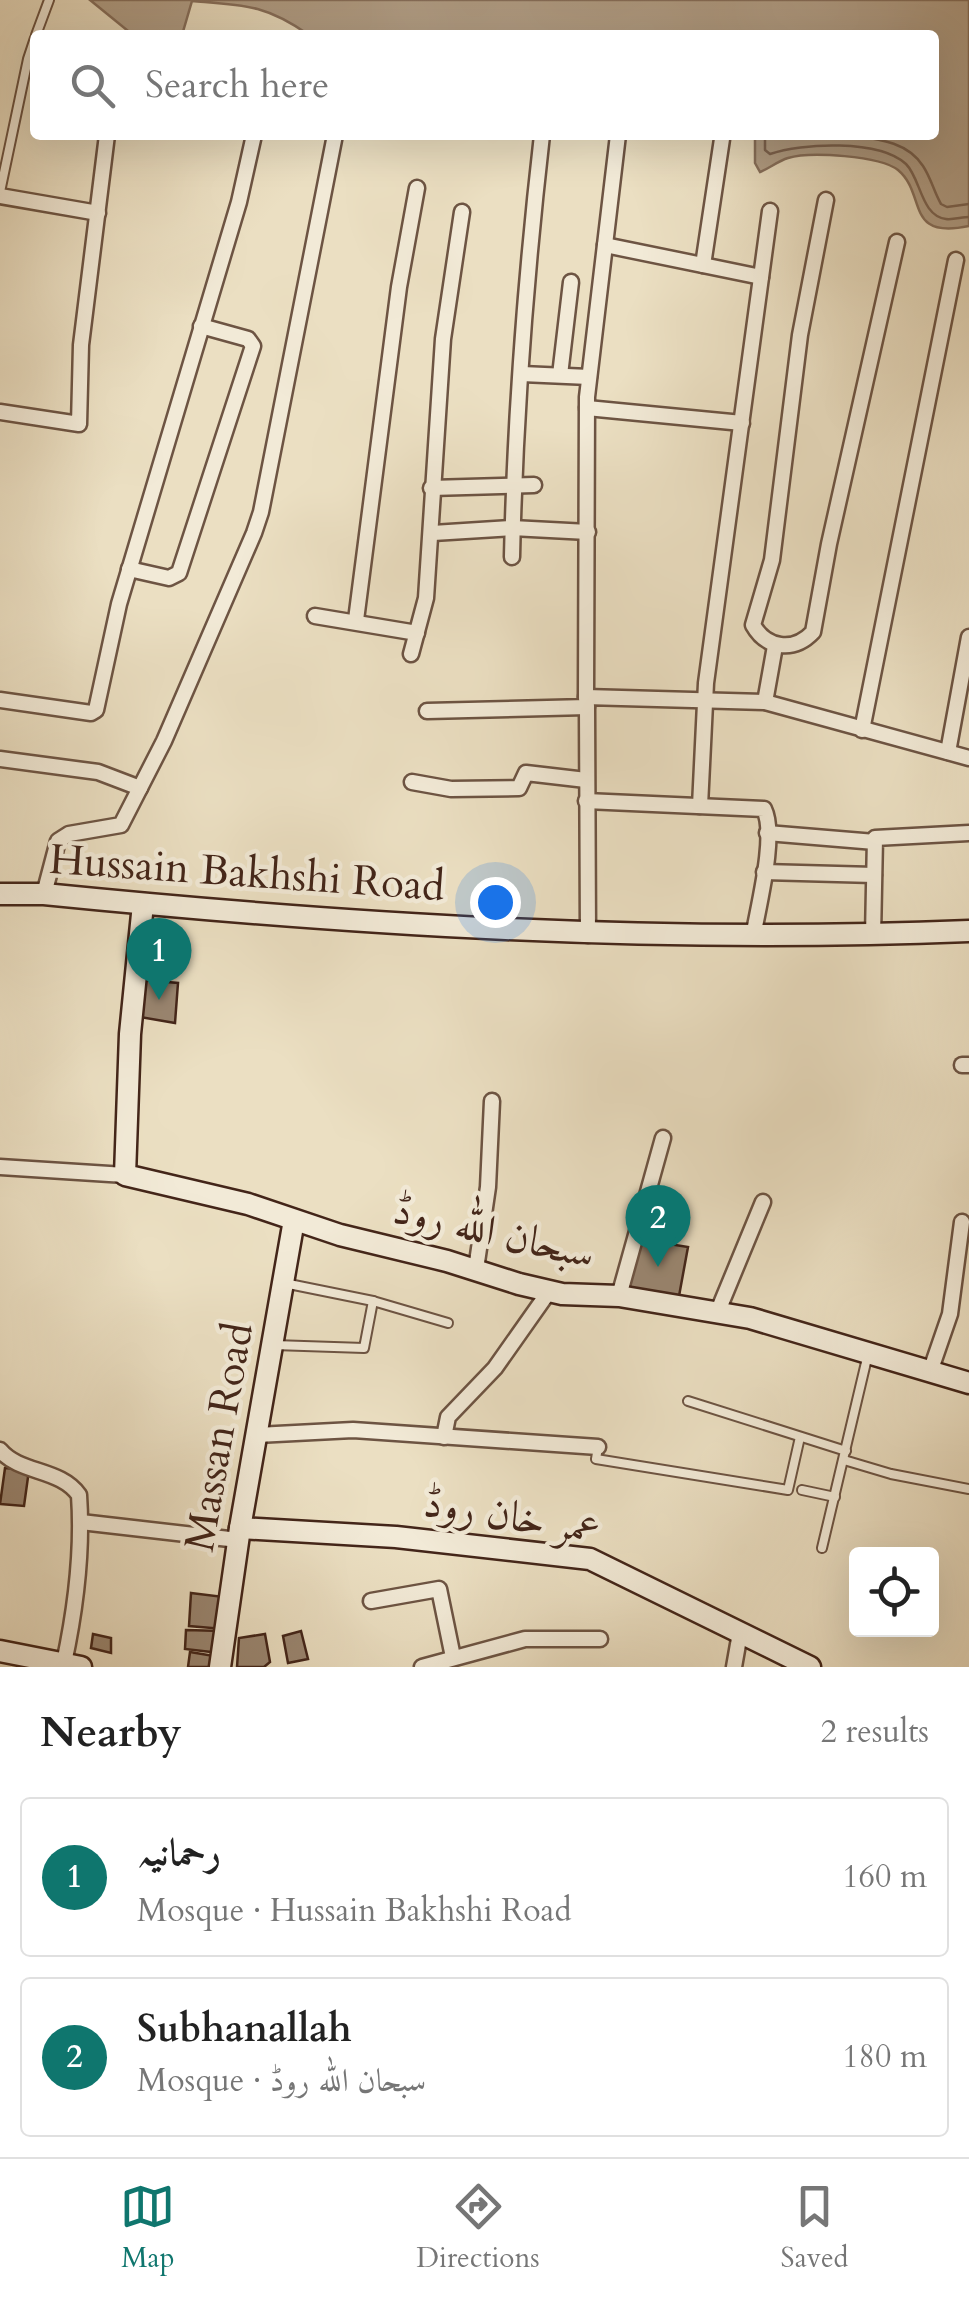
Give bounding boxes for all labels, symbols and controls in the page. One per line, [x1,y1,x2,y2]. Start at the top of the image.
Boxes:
search box [30,30,939,140]
icon: search [65,58,120,113]
text: Search here [145,59,329,111]
street label: Hussain Bakhshi Road [47,831,447,915]
your location [470,877,521,928]
pin: 1 [126,918,192,1000]
street label: سبحان اللہ روڈ [388,1176,602,1283]
pin: 2 [626,1184,690,1267]
street label: Massan Road [171,1318,267,1556]
street label: عمر خان روڈ [420,1474,604,1558]
map controls [849,1547,939,1637]
button: locate [849,1547,939,1637]
text: Nearby [40,1704,182,1761]
text: 2 results [821,1710,929,1754]
text: رحمانیہ [137,1827,221,1879]
text: 1 [66,1855,83,1899]
text: 160 m [842,1855,927,1899]
text: Mosque · Hussain Bakhshi Road [137,1889,571,1933]
text: Subhanallah [137,2003,352,2055]
text: 2 [66,2035,83,2079]
text: 180 m [842,2035,927,2079]
text: Mosque · سبحان اللہ روڈ [137,2059,426,2103]
tab: Map [120,2179,175,2277]
tab: Directions [416,2179,540,2277]
tab: Saved [781,2179,849,2277]

